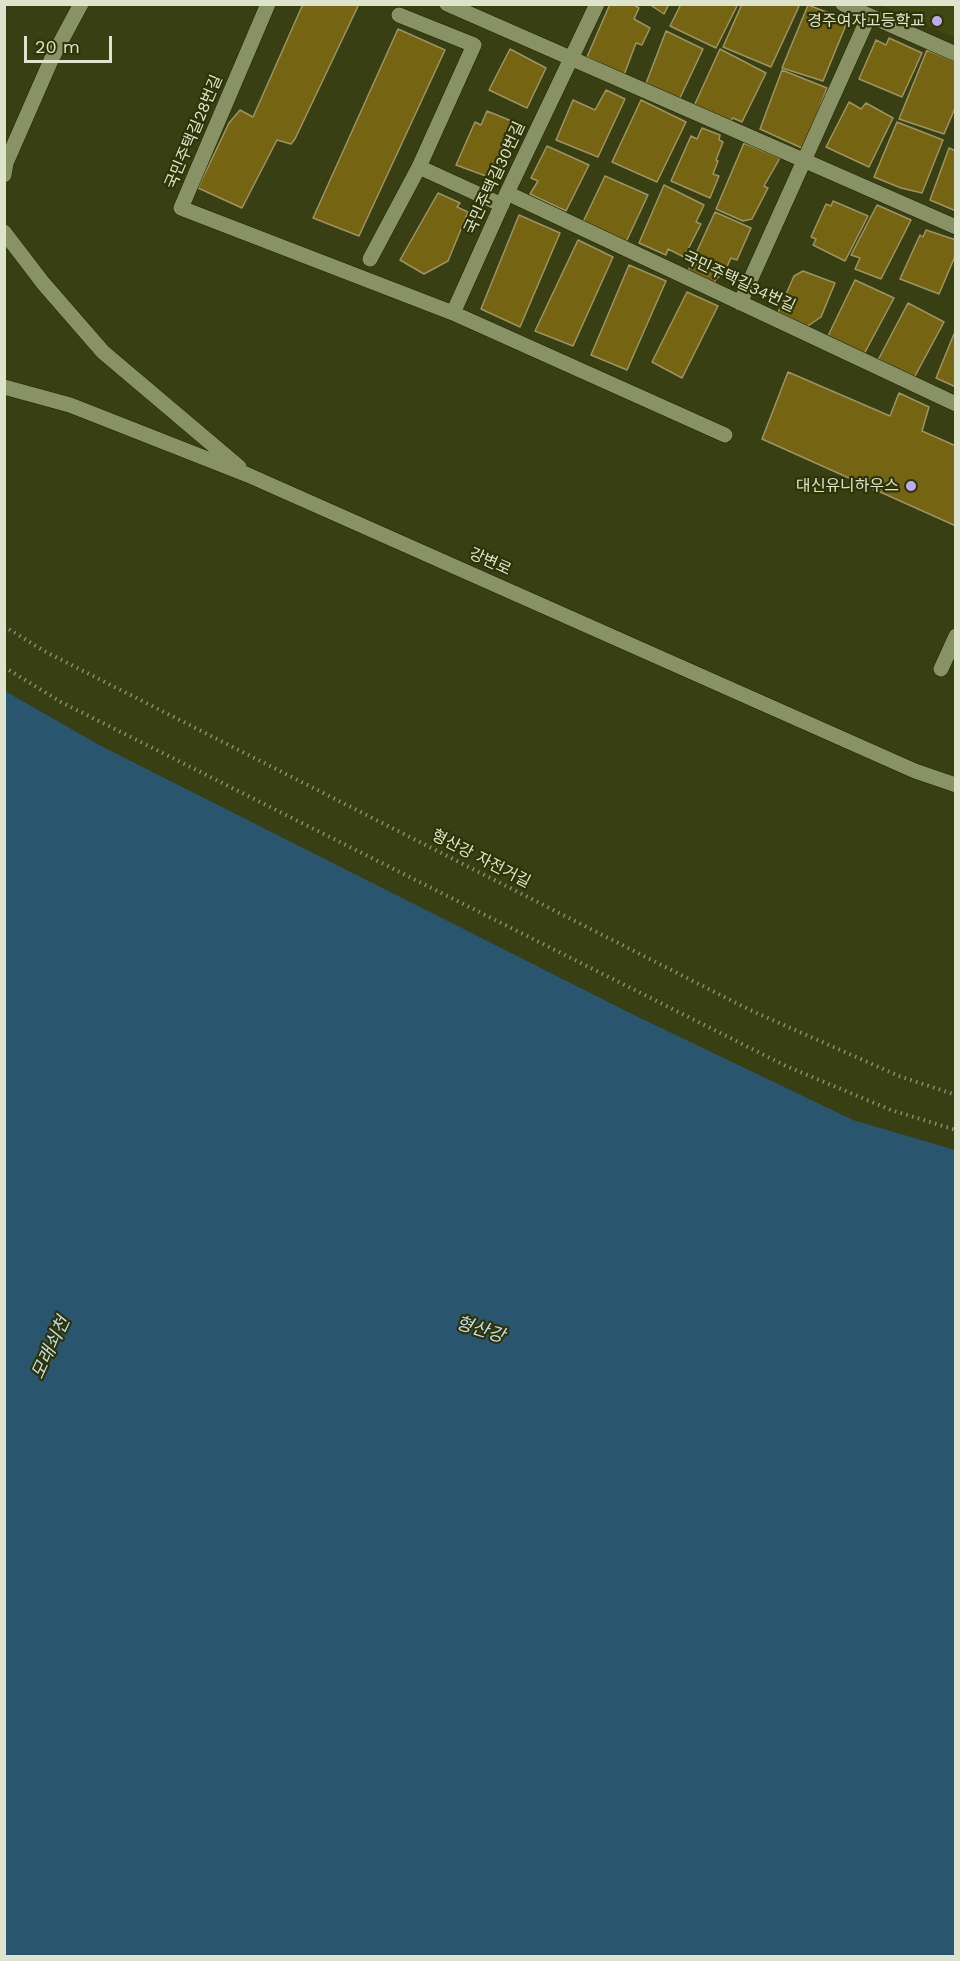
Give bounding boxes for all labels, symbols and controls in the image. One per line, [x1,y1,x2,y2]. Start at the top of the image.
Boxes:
place label: 경주여자고등학교 [807,11,925,31]
marker: 경주여자고등학교 [930,14,944,28]
scale bar [27,24,116,62]
text: 20 m [35,36,80,57]
street label: 국민주택길28번길 [161,72,227,192]
street label: 국민주택길30번길 [460,119,530,237]
street label: 국민주택길34번길 [680,247,798,317]
place label: 대신유니하우스 [796,476,899,496]
marker: 대신유니하우스 [904,479,918,493]
street label: 강변로 [466,544,514,580]
street label: 형산강 자전거길 [428,826,534,892]
water label: 형산강 [453,1312,507,1348]
water label: 모래쇠천 [27,1313,75,1383]

